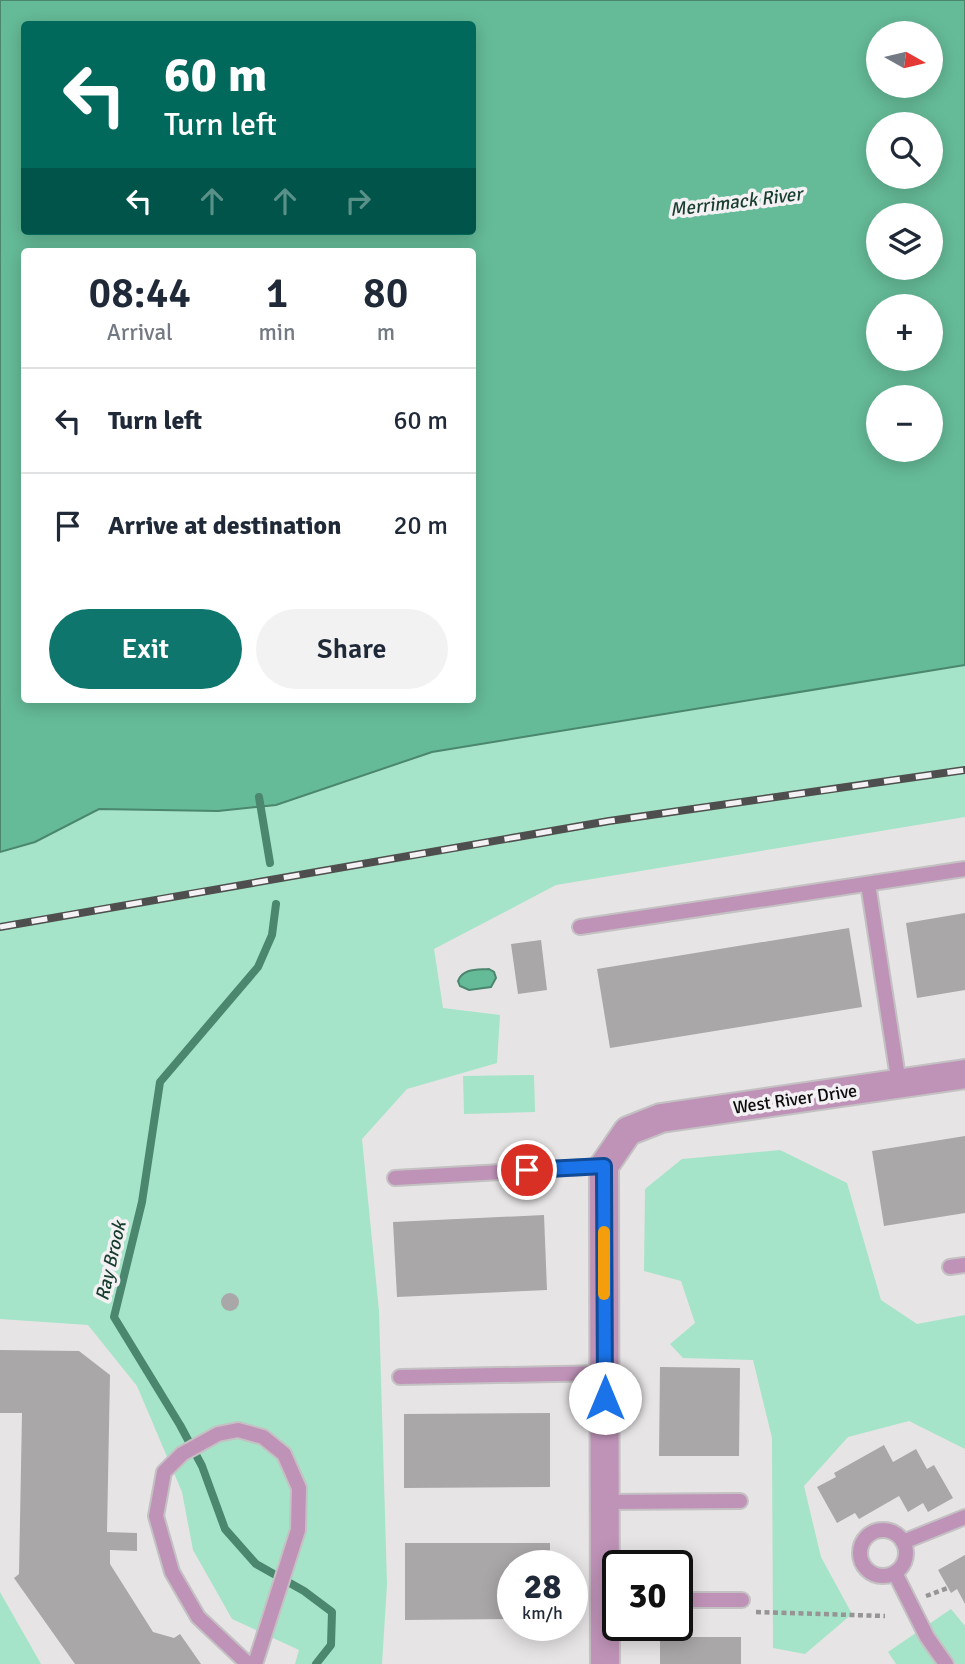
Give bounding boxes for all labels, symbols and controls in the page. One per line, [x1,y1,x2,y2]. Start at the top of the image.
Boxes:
north arrow [866,21,943,98]
map controls [866,21,943,462]
text: 60 m [164,45,267,105]
icon: left [49,49,140,140]
text: Turn left [164,105,277,144]
button: search [866,112,943,189]
icon: left [120,182,158,220]
icon: ahead [193,182,231,220]
icon: ahead [266,182,304,220]
icon: right [339,182,377,220]
water label: Merrimack River [669,182,806,222]
button: layers [866,203,943,280]
text: 08:44 [88,268,191,319]
text: 1 [266,268,288,319]
text: 80 [363,268,408,319]
button: + [866,294,943,371]
text: Arrival [107,318,173,347]
text: min [259,318,296,347]
text: m [377,318,395,347]
button: − [866,385,943,462]
icon: left [49,402,87,440]
text: Turn left [108,405,202,437]
text: 60 m [393,405,448,437]
icon: arrive [49,507,87,545]
text: Arrive at destination [108,510,341,542]
text: 20 m [393,510,448,542]
button: Exit [49,609,242,689]
button: Share [256,609,448,689]
street label: West River Drive [732,1079,858,1119]
pin [497,1140,557,1200]
icon: arrive [508,1151,546,1189]
water label: Ray Brook [90,1217,132,1303]
position arrow [568,1361,642,1435]
speed limit sign: 30 [602,1550,693,1641]
text: 28 [524,1565,561,1608]
text: km/h [522,1602,563,1624]

